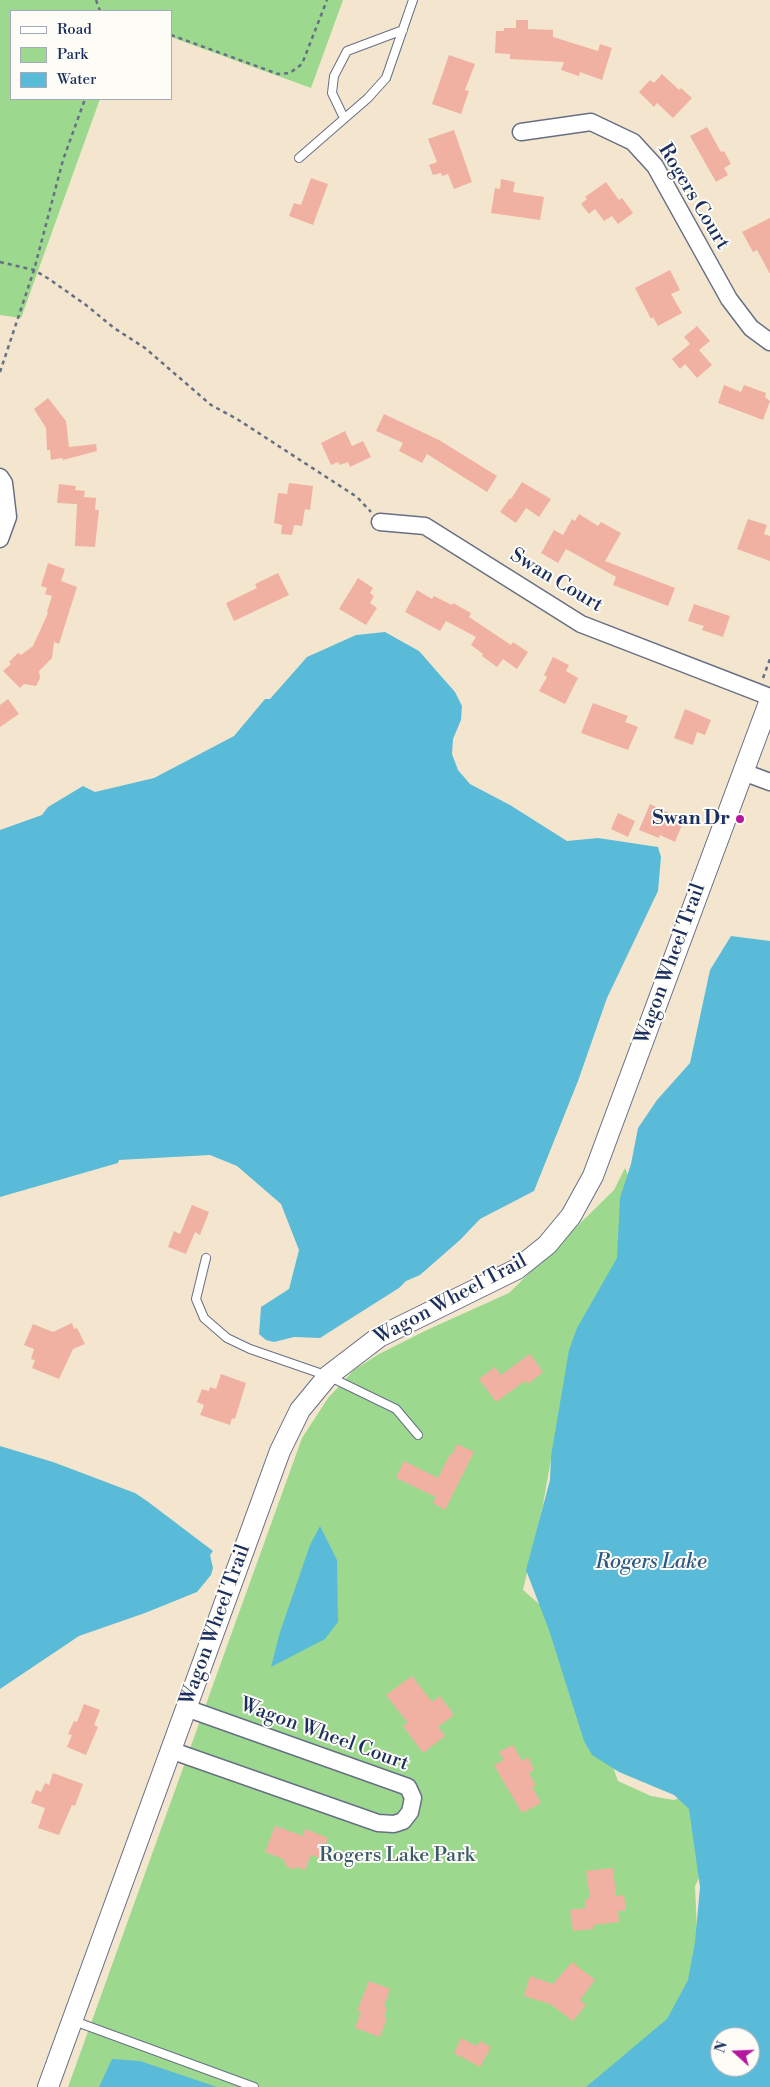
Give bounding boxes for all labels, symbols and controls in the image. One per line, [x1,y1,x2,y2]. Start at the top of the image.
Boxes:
legend [10,10,172,100]
text: Road [57,20,92,39]
text: Park [57,45,88,64]
text: Water [57,70,96,89]
street label: Rogers Court [652,140,734,254]
street label: Swan Court [505,544,607,618]
place label: Swan Dr [652,807,730,831]
marker: Swan Dr [734,813,746,825]
street label: Wagon Wheel Trail [631,880,711,1048]
street label: Wagon Wheel Trail [371,1250,531,1350]
street label: Wagon Wheel Trail [176,1541,256,1709]
water label: Rogers Lake [595,1550,707,1576]
street label: Wagon Wheel Court [236,1693,412,1777]
park label: Rogers Lake Park [319,1844,475,1868]
north arrow [710,2027,760,2077]
text: N [711,2039,732,2056]

